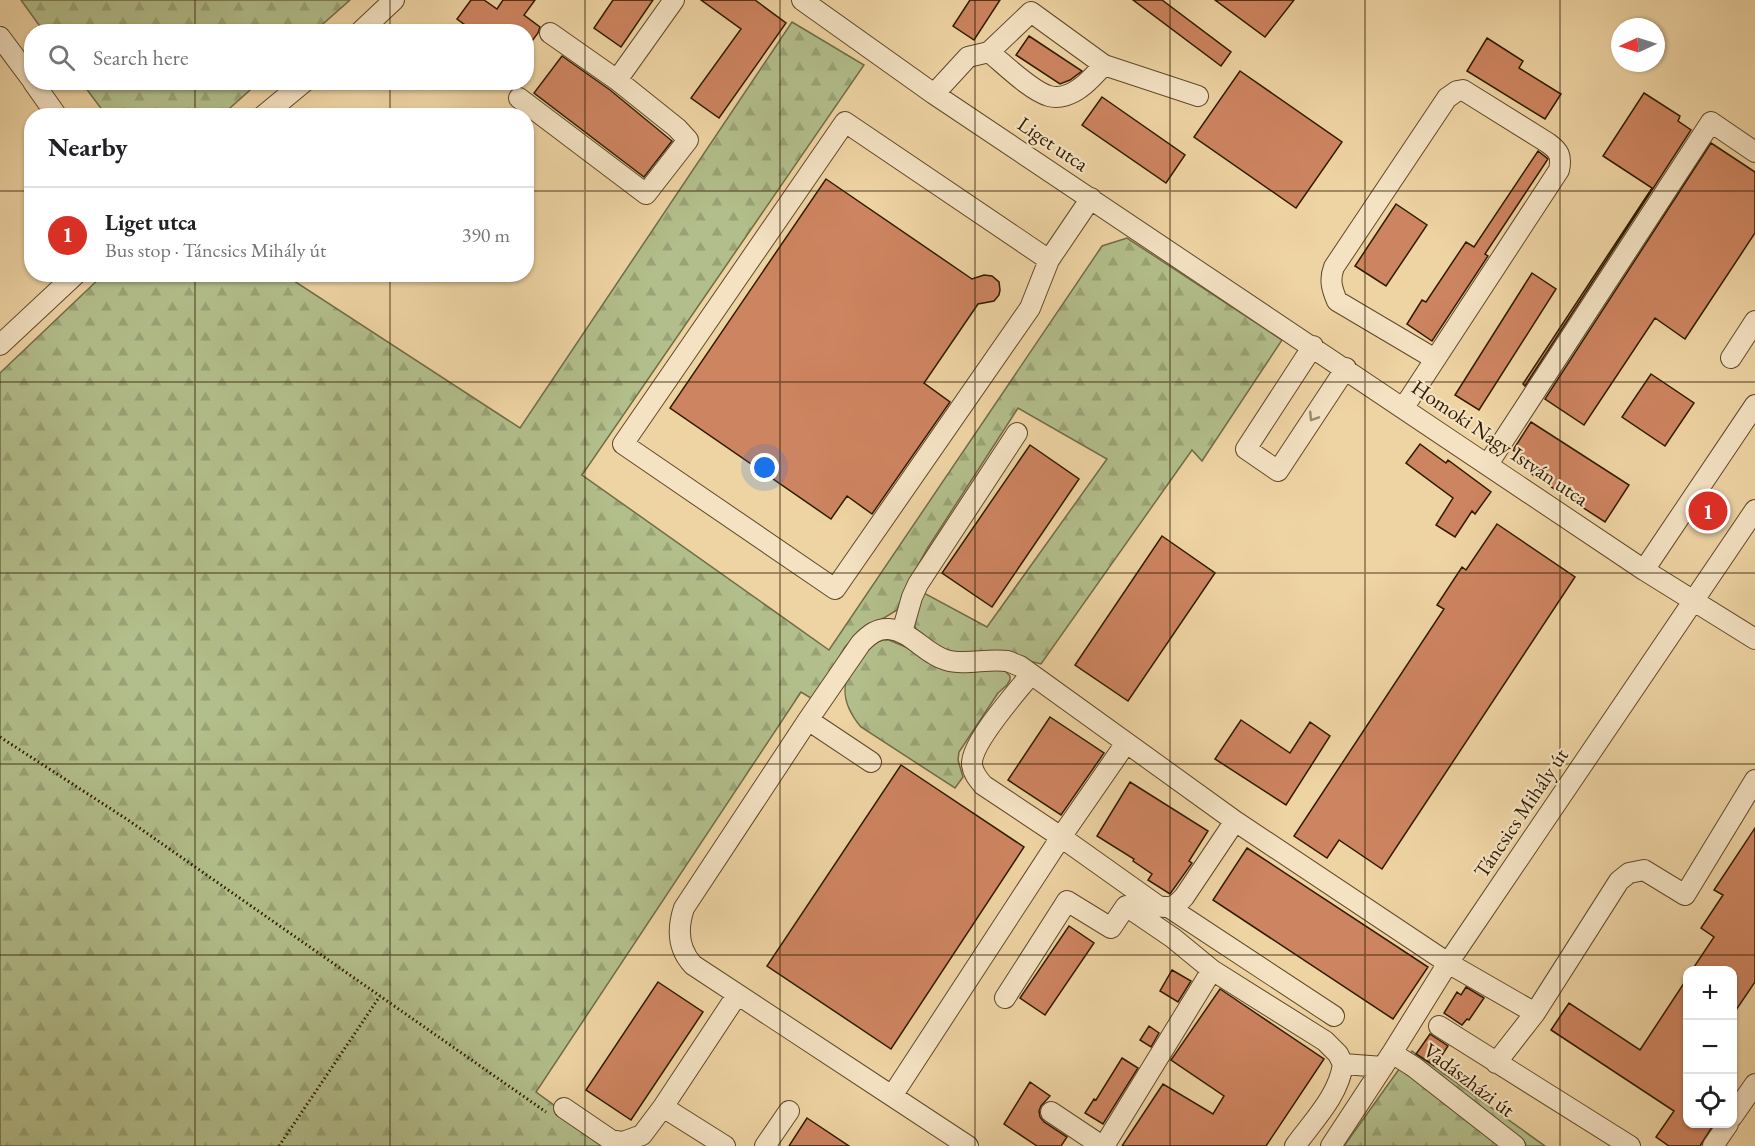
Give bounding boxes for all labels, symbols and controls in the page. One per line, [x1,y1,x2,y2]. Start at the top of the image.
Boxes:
north arrow [1611,18,1665,72]
search box [24,24,534,90]
icon: search [45,41,78,74]
text: Search here [93,43,188,72]
street label: Liget utca [1013,110,1094,177]
text: Nearby [48,130,128,164]
text: Liget utca [105,208,197,237]
text: 1 [62,222,73,248]
text: 390 m [462,222,510,248]
text: Bus stop · Táncsics Mihály út [105,237,326,263]
street label: Homoki Nagy István utca [1407,373,1595,512]
one-way arrow [1309,410,1320,421]
your location [750,453,779,482]
pin: 1 [1688,488,1728,534]
street label: Táncsics Mihály út [1467,742,1574,883]
map controls [1683,966,1737,1128]
button: + [1683,966,1737,1020]
button: − [1683,1020,1737,1074]
street label: Vadászházi út [1418,1036,1521,1123]
button: locate [1683,1074,1737,1128]

